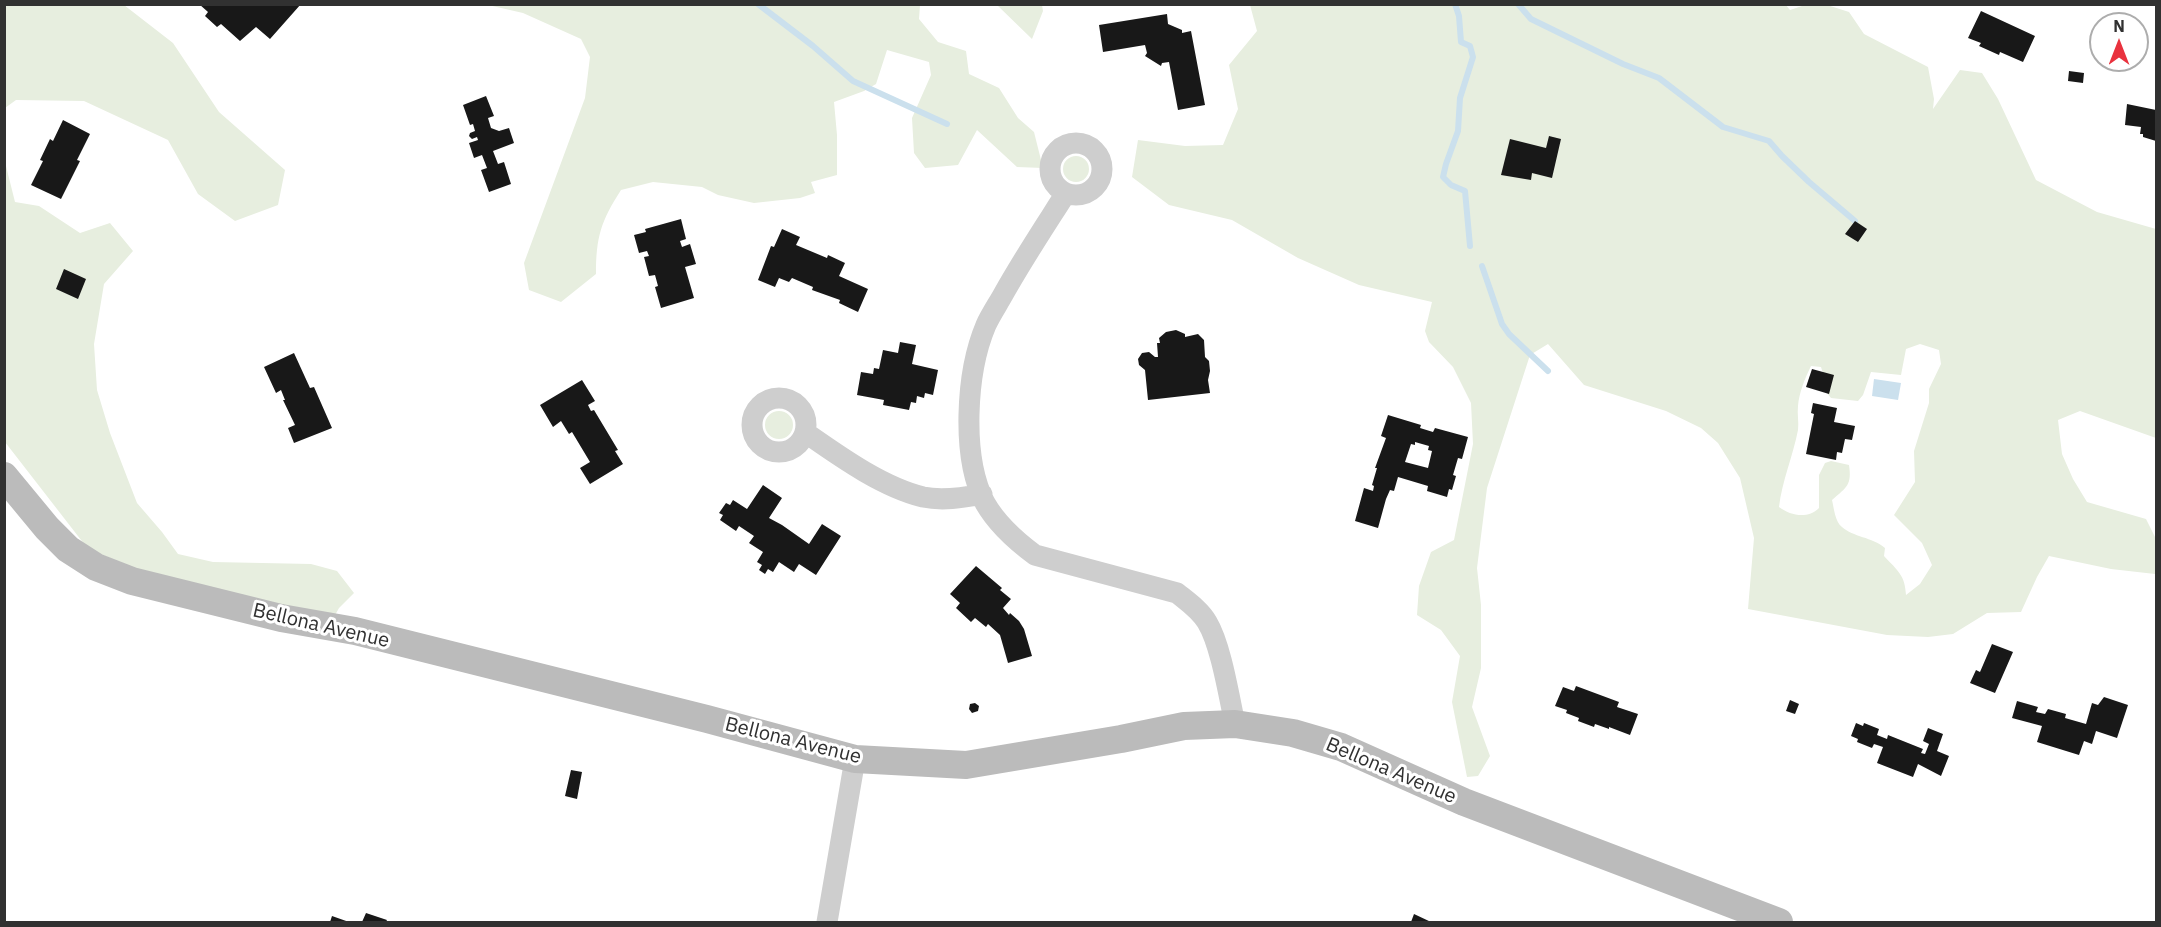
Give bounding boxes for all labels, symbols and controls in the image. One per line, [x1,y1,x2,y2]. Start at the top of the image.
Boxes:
north arrow [2089,12,2149,72]
text: N [2113,16,2125,36]
street label: Bellona Avenue [250,599,392,653]
street label: Bellona Avenue [722,712,864,770]
street label: Bellona Avenue [1322,733,1460,809]

